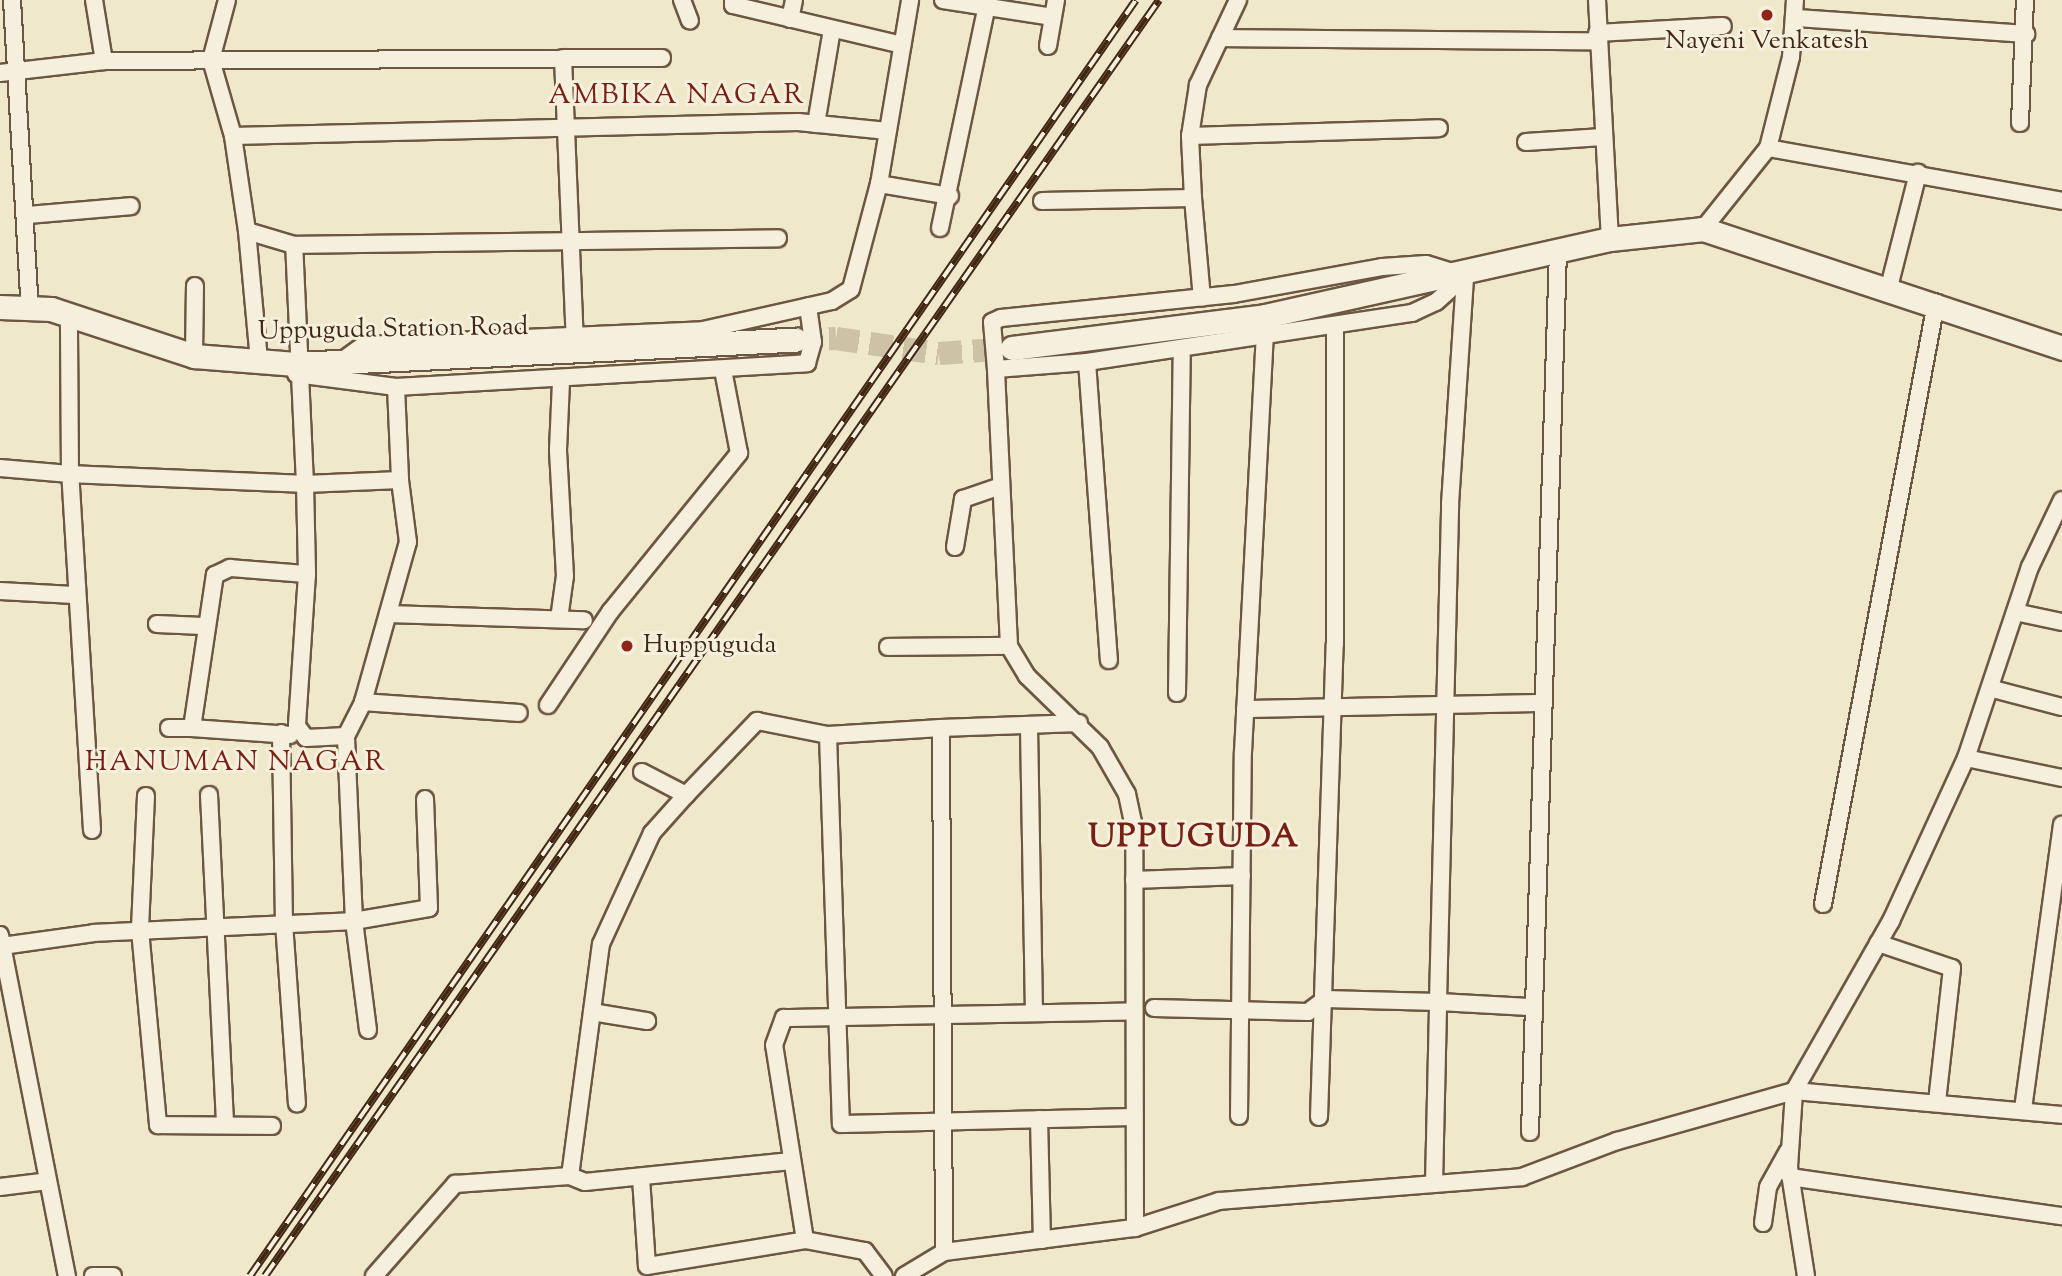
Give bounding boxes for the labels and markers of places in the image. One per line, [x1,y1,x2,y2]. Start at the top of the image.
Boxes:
marker: Nayeni Venkatesh [1759,7,1775,23]
place label: Nayeni Venkatesh [1665,26,1869,58]
place label: Huppuguda [643,630,776,662]
marker: Huppuguda [617,636,637,656]

